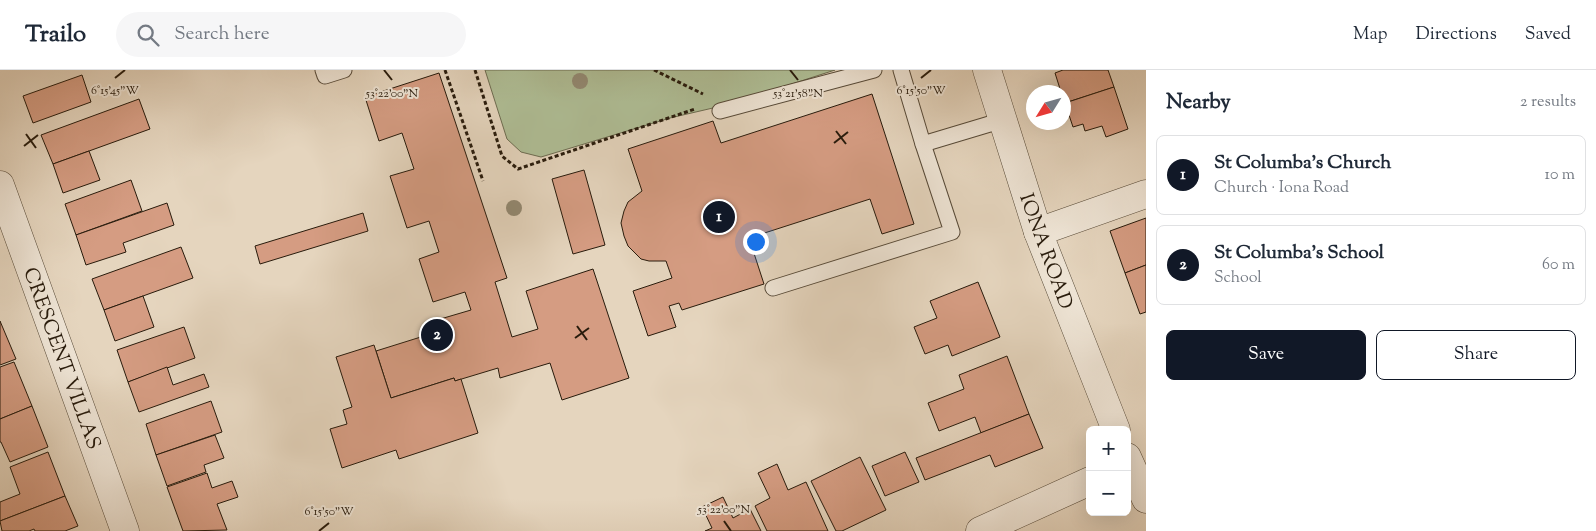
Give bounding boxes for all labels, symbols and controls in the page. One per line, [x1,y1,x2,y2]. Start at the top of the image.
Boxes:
search box [116,12,466,57]
text: Trailo [25,18,86,52]
icon: search [134,21,162,49]
text: Search here [174,21,270,48]
text: Map [1353,22,1388,48]
text: Directions [1416,22,1497,48]
text: Saved [1525,22,1571,48]
text: 6°15'45"W [91,82,140,100]
text: 6°15'50"W [897,82,946,100]
text: 53°22'00"N [365,85,419,103]
text: 53°21'58"N [772,85,823,103]
north arrow [1026,85,1071,130]
text: Nearby [1166,88,1231,118]
text: 2 results [1520,91,1576,114]
text: St Columba's Church [1214,150,1391,177]
text: 1 [1180,164,1186,187]
text: 10 m [1545,164,1575,187]
text: Church · Iona Road [1214,177,1349,200]
street label: IONA ROAD [1010,190,1079,314]
pin: 1 [703,198,735,236]
your location [743,229,769,255]
text: St Columba's School [1214,240,1384,267]
text: 2 [1179,254,1187,277]
text: 60 m [1542,254,1575,277]
street label: CRESCENT VILLAS [14,264,107,454]
text: School [1214,267,1262,290]
pin: 2 [421,316,453,354]
button: Save [1166,330,1366,380]
button: Share [1376,330,1576,380]
map controls [1086,426,1131,516]
button: + [1086,426,1131,471]
button: − [1086,471,1131,516]
text: 53°22'00"N [697,501,751,519]
text: 6°15'50"W [305,503,354,521]

